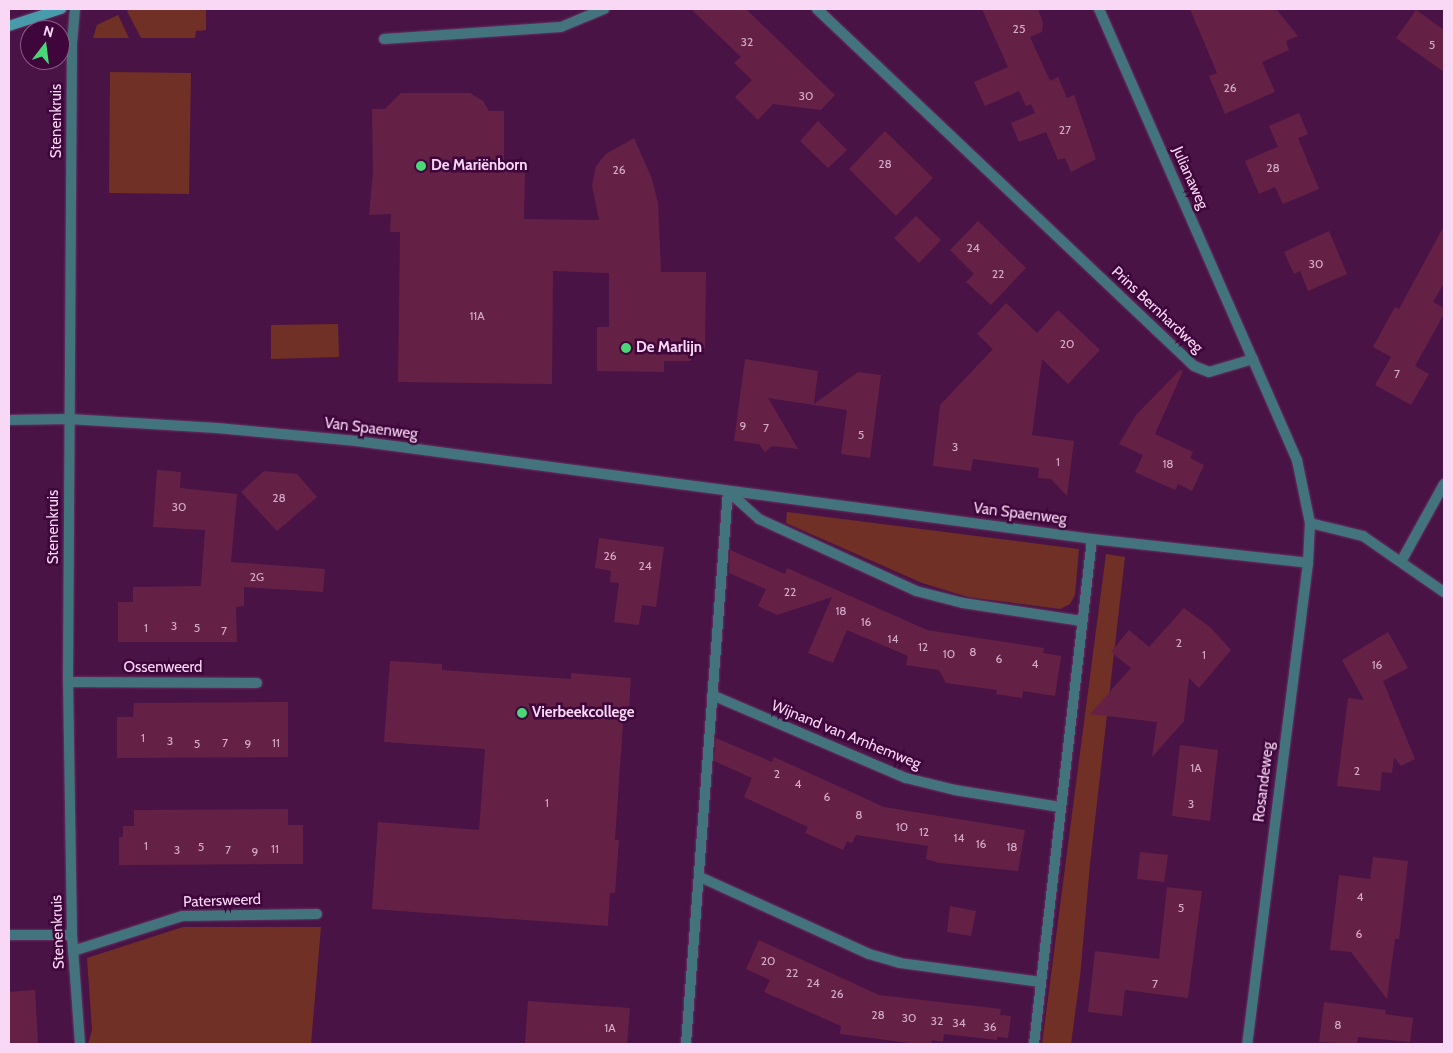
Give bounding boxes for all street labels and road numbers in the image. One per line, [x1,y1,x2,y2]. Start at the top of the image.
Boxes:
street label: Stenenkruis [48,84,66,158]
street label: Julianaweg [1168,144,1212,212]
street label: Prins Bernhardweg [1108,263,1206,357]
street label: Van Spaenweg [323,414,419,444]
street label: Stenenkruis [45,490,63,564]
street label: Van Spaenweg [972,499,1068,529]
street label: Ossenweerd [124,659,202,677]
street label: Wijnand van Arnhemweg [769,697,923,773]
street label: Rosandeweg [1250,741,1278,823]
street label: Patersweerd [183,891,261,911]
street label: Stenenkruis [48,895,68,969]

